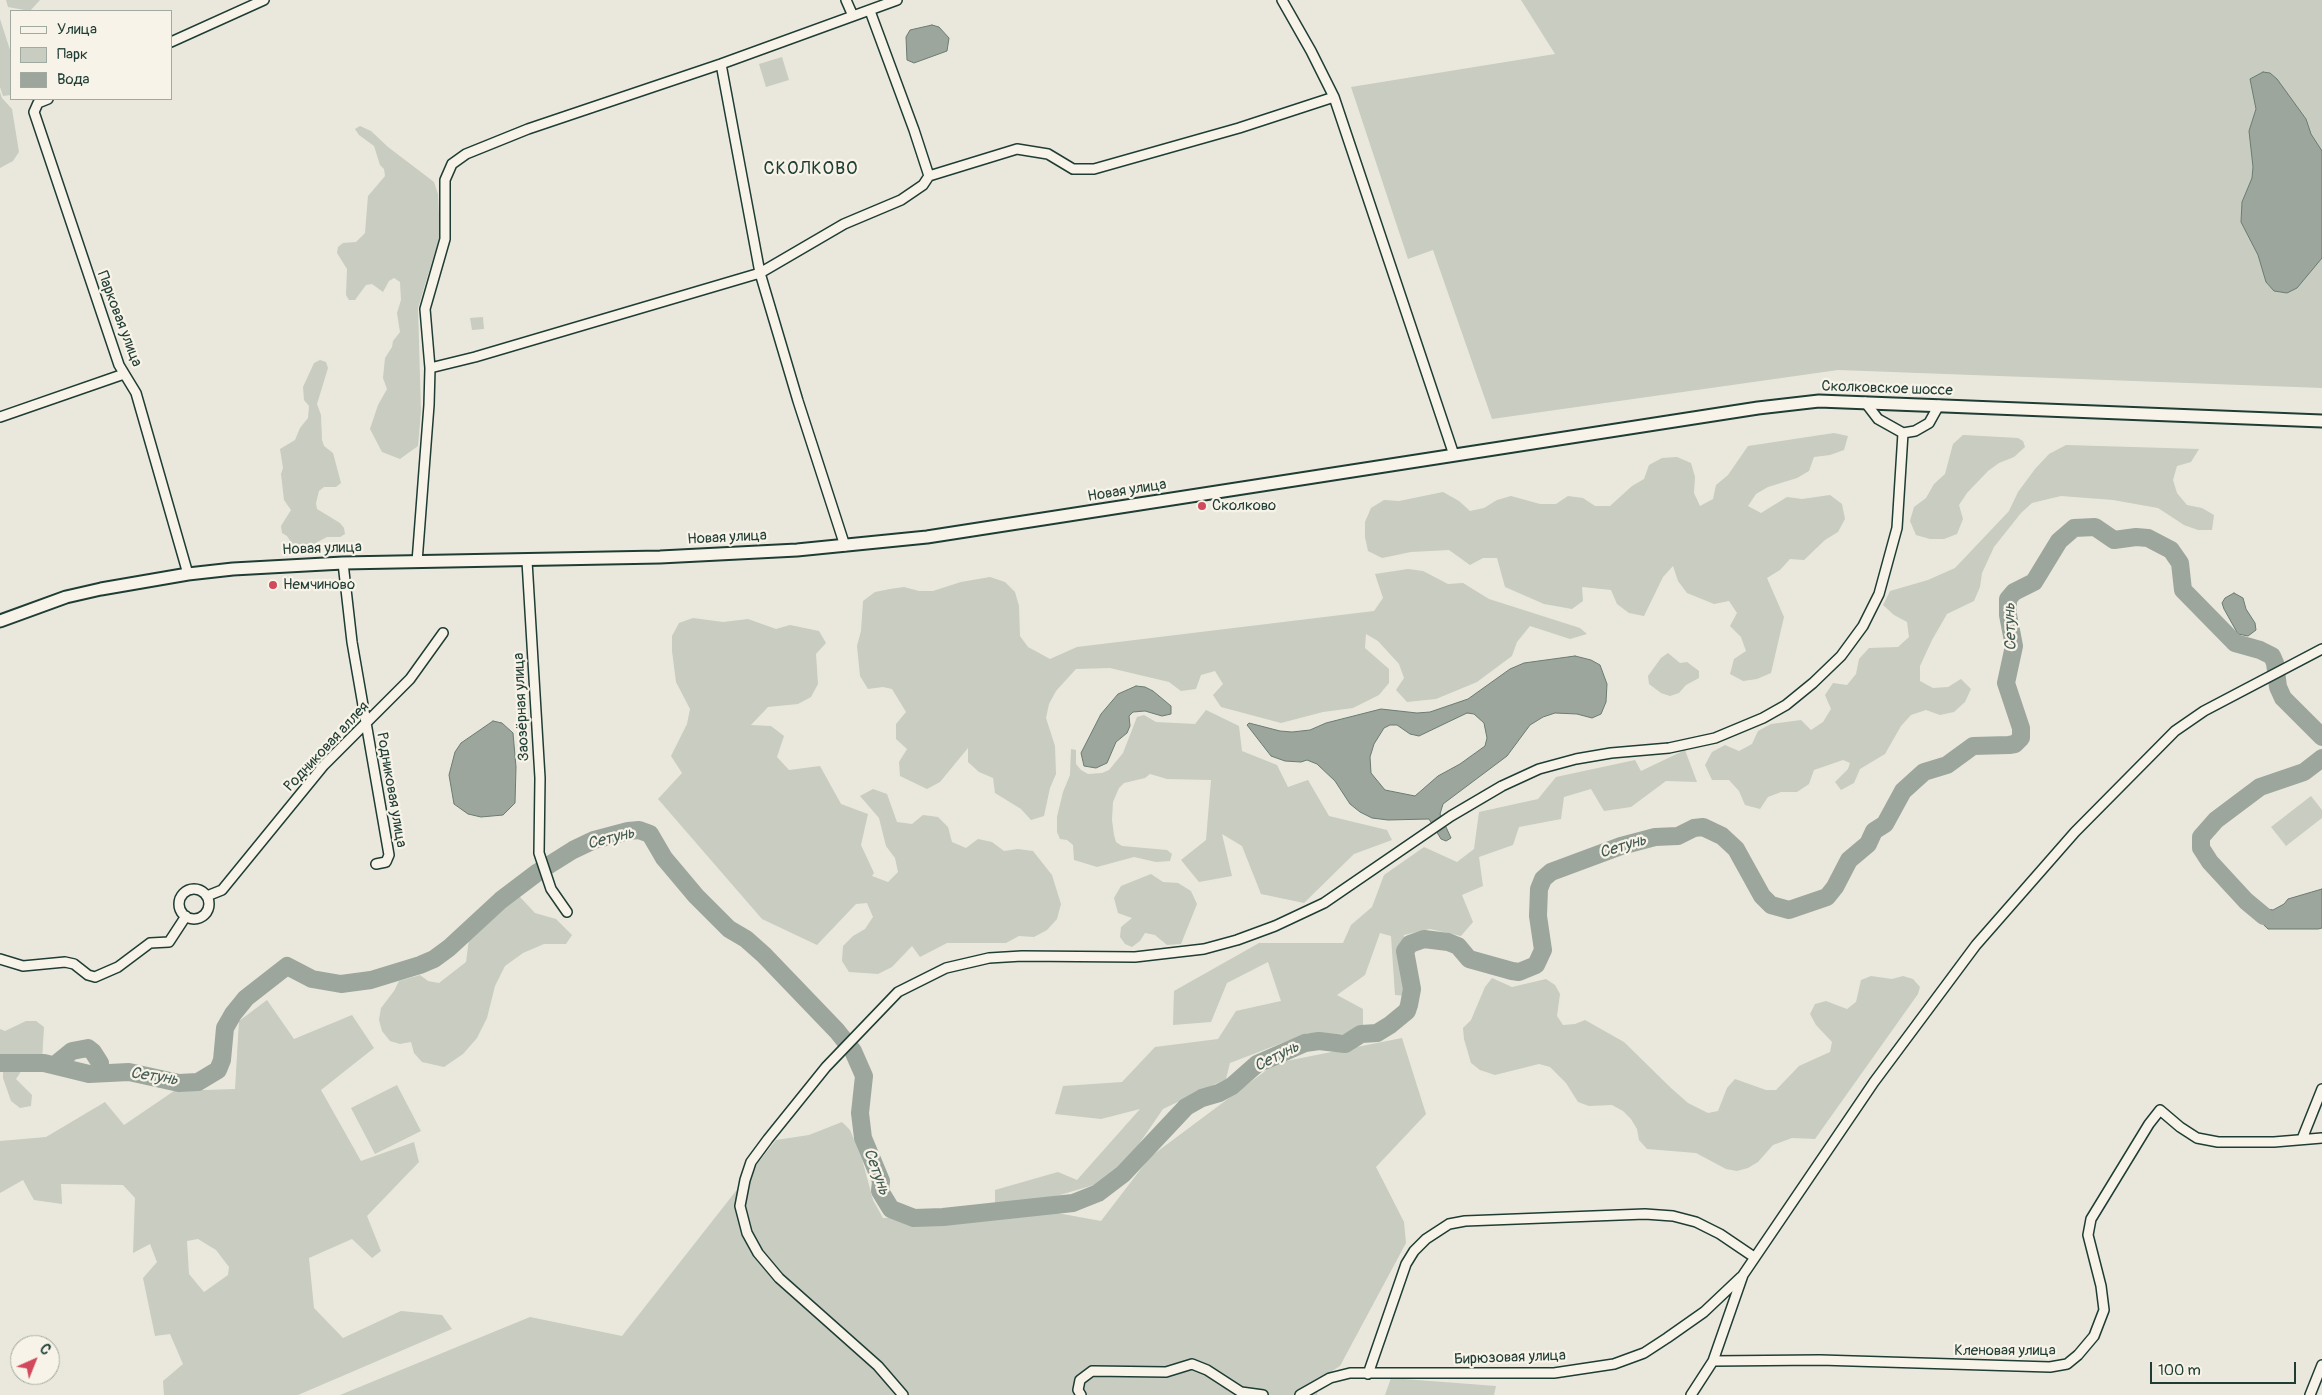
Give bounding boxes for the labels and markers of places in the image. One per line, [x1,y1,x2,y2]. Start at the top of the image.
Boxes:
place label: Сколково [1212,497,1276,515]
marker: Сколково [1196,500,1208,512]
place label: Немчиново [283,576,355,594]
marker: Немчиново [267,579,279,591]

